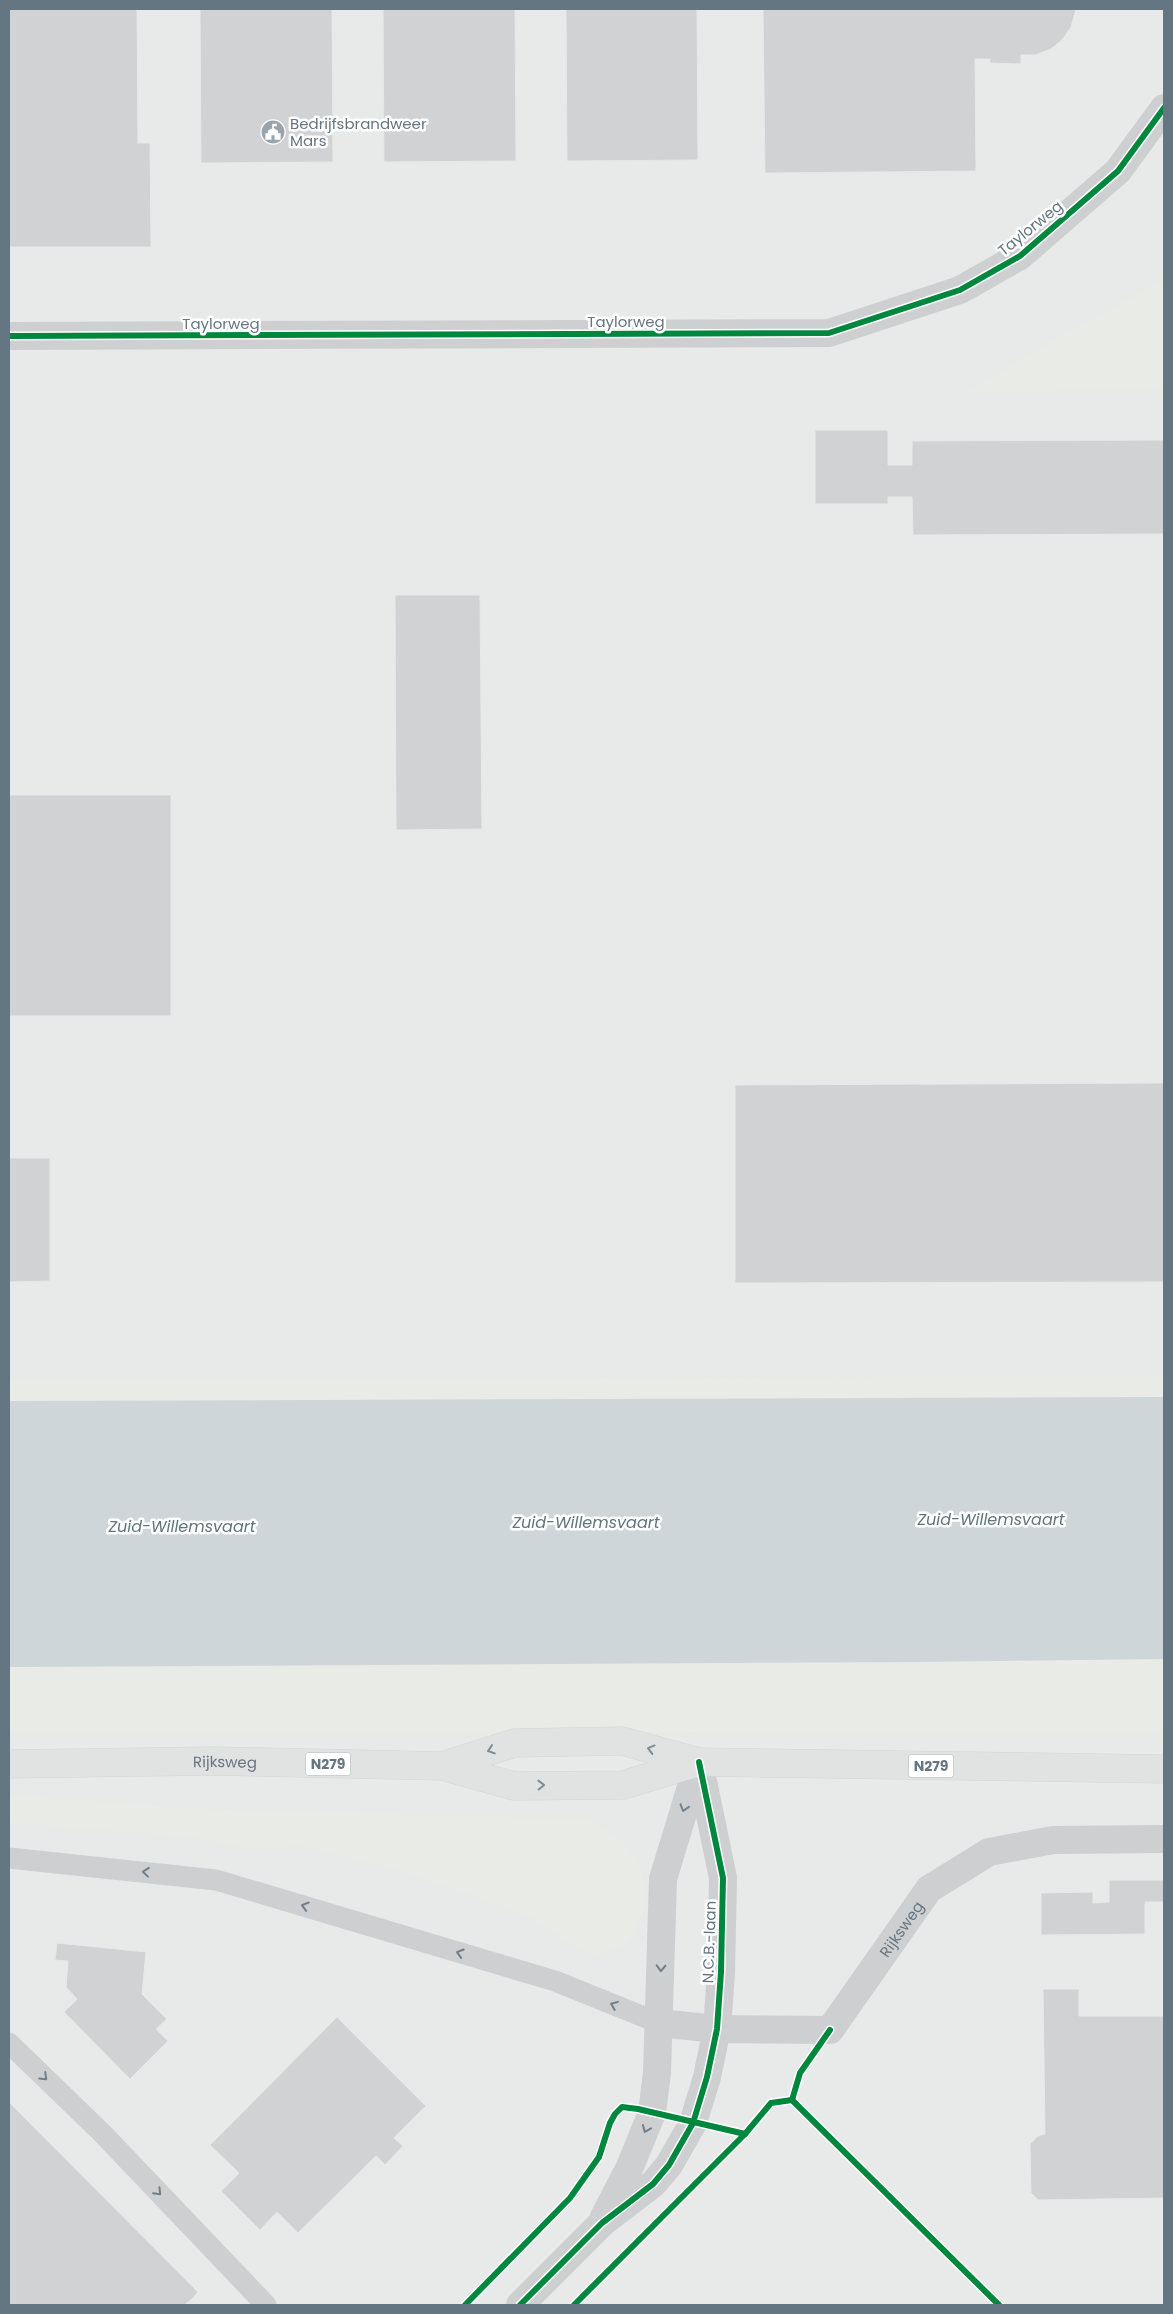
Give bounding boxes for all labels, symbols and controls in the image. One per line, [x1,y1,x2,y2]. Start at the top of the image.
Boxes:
place label: Bedrijfsbrandweer Mars [290,113,427,151]
public building icon: Bedrijfsbrandweer Mars [260,119,286,145]
street label: Taylorweg [993,196,1067,260]
street label: Taylorweg [587,311,665,332]
street label: Taylorweg [182,313,260,334]
water label: Zuid-Willemsvaart [916,1508,1066,1531]
water label: Zuid-Willemsvaart [511,1511,661,1534]
water label: Zuid-Willemsvaart [107,1515,257,1538]
one-way arrow [488,1744,496,1754]
one-way arrow [647,1744,656,1755]
street label: Rijksweg [193,1750,257,1772]
road number: N279 [306,1752,350,1776]
road number: N279 [908,1754,954,1778]
one-way arrow [538,1780,545,1790]
one-way arrow [680,1804,690,1812]
one-way arrow [142,1867,150,1878]
street label: Rijksweg [874,1897,928,1961]
street label: N.C.B.-laan [697,1900,721,1984]
one-way arrow [301,1902,309,1912]
one-way arrow [457,1949,465,1959]
one-way arrow [656,1964,667,1972]
one-way arrow [610,2001,619,2011]
one-way arrow [38,2071,47,2080]
one-way arrow [641,2124,651,2132]
one-way arrow [152,2187,161,2196]

